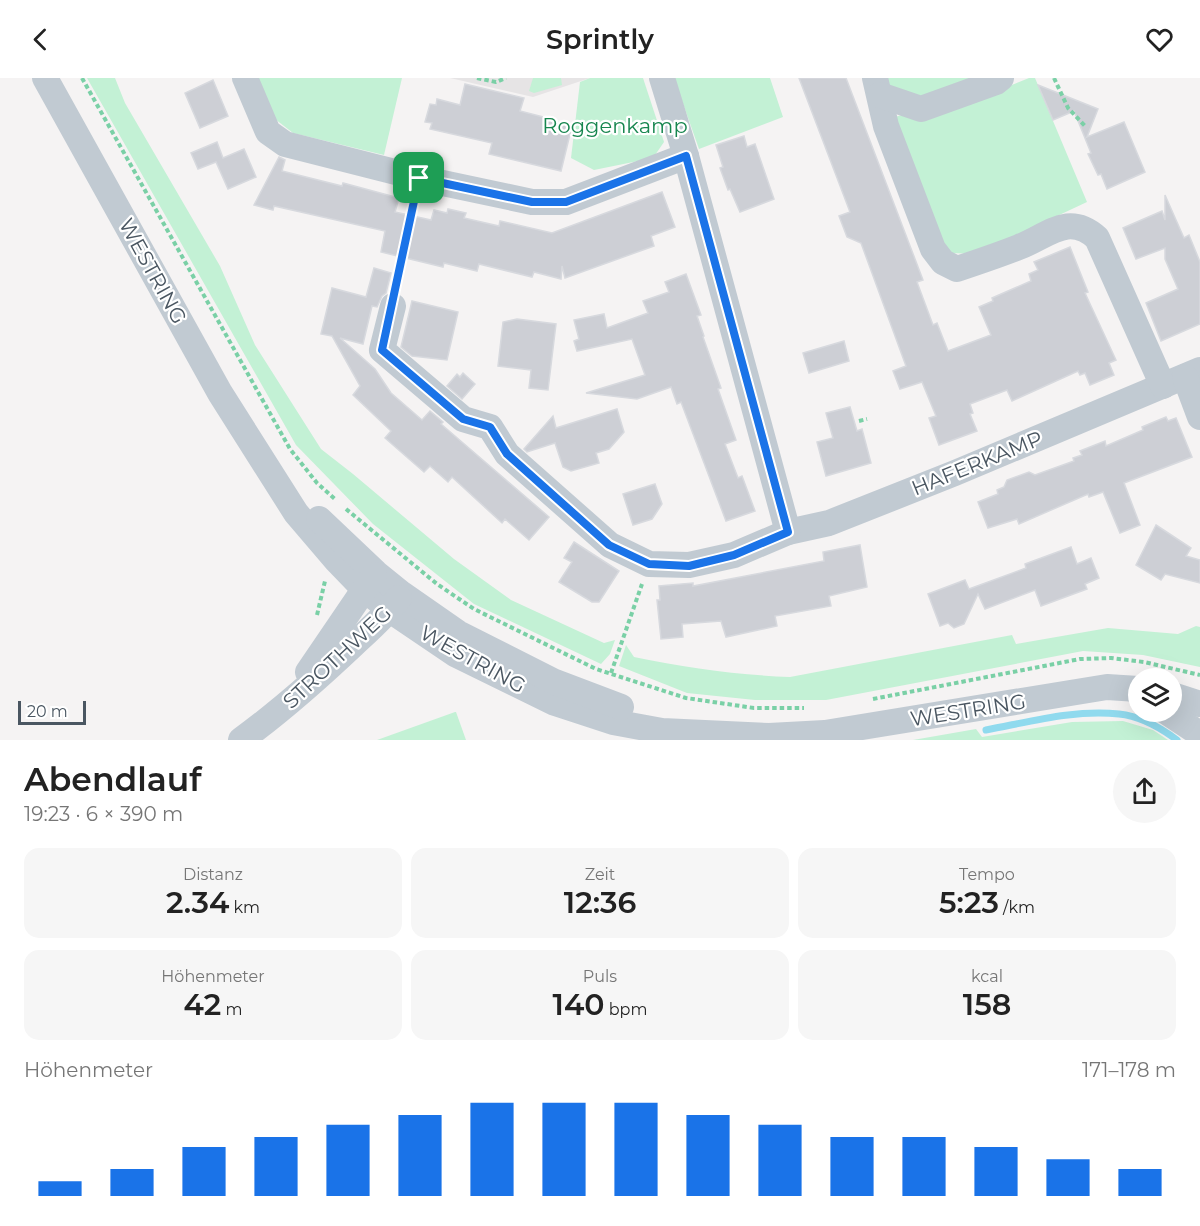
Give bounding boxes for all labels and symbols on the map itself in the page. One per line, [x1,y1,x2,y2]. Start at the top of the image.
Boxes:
park label: Roggenkamp [542,113,688,138]
pin [393,152,444,203]
street label: WESTRING [114,214,192,328]
street label: HAFERKAMP [908,425,1046,501]
street label: STROTHWEG [277,600,397,714]
street label: WESTRING [416,620,530,698]
street label: WESTRING [908,689,1028,731]
scale bar [18,698,86,726]

